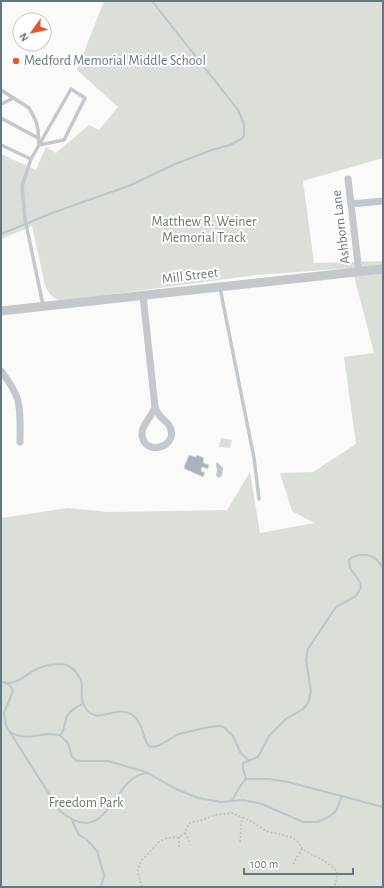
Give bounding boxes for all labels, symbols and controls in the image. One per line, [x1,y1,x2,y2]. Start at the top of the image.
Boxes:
north arrow [12,12,52,52]
text: N [17,31,31,43]
place label: Medford Memorial Middle School [24,54,206,68]
marker: Medford Memorial Middle School [11,56,21,66]
street label: Ashborn Lane [330,189,352,265]
park label: Matthew R. Weiner Memorial Track [152,215,257,245]
street label: Mill Street [161,266,219,286]
park label: Freedom Park [49,796,124,810]
scale bar [244,850,353,876]
text: 100 m [250,858,278,870]

